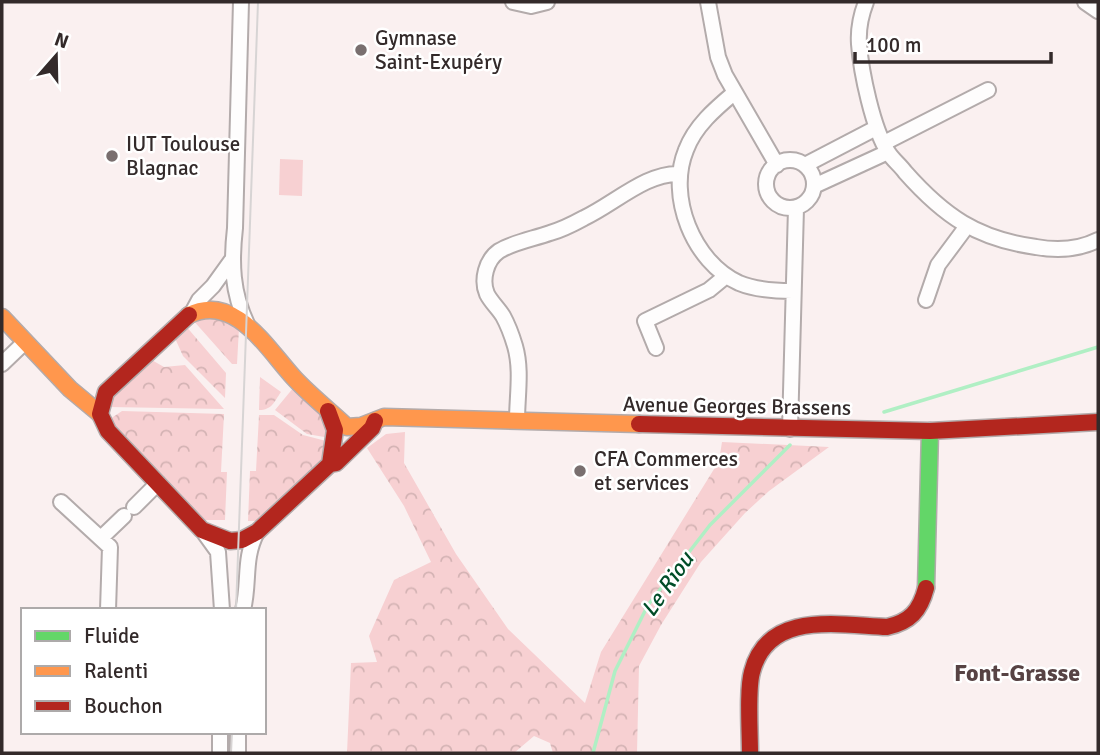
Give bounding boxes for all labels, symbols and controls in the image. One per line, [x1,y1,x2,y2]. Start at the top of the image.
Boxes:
north arrow [21,21,91,91]
scale bar [855,21,1051,65]
place label: Gymnase Saint-Exupéry [375,25,502,75]
text: N [51,27,72,55]
text: 100 m [866,32,921,58]
marker: Gymnase Saint-Exupéry [353,42,369,58]
place label: IUT Toulouse Blagnac [126,131,240,181]
marker: IUT Toulouse Blagnac [104,148,120,164]
street label: Avenue Georges Brassens [623,391,851,421]
place label: CFA Commerces et services [594,446,738,496]
marker: CFA Commerces et services [572,463,588,479]
water label: Le Riou [635,545,701,622]
legend [21,608,266,734]
text: Fluide [84,623,140,649]
text: Ralenti [84,658,148,684]
district label: Font-Grasse [954,658,1080,688]
text: Bouchon [84,693,163,719]

